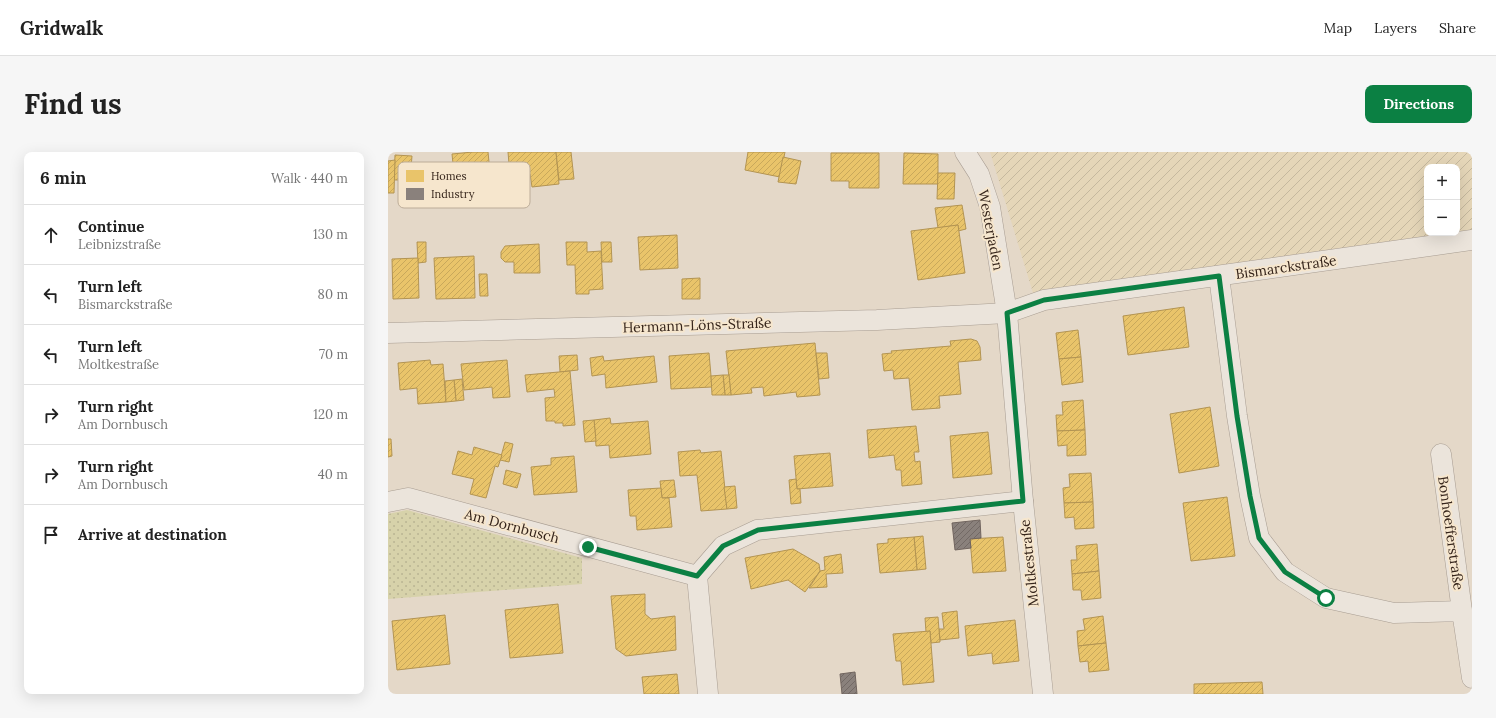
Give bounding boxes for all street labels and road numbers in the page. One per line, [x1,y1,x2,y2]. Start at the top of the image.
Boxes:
street label: Westerjaden [974,188,1008,272]
street label: Bismarckstraße [1234,251,1338,283]
street label: Hermann-Löns-Straße [622,313,772,337]
street label: Bonhoefferstraße [1434,475,1468,592]
street label: Am Dornbusch [462,504,561,547]
street label: Moltkestraße [1015,518,1043,607]

